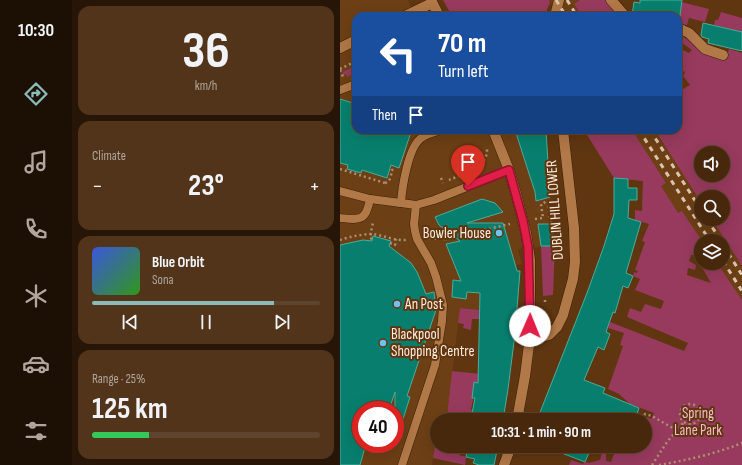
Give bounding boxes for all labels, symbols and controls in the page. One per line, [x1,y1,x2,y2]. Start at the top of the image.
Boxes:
text: 10:30 [18,20,54,41]
text: 36 [182,20,230,83]
text: 70 m [438,27,486,60]
icon: left [372,28,424,80]
text: Turn left [438,61,489,82]
text: km/h [195,78,217,94]
icon: directions [22,80,50,108]
icon: arrive [405,104,427,126]
text: Then [372,106,397,125]
pin [451,145,485,186]
map controls [694,146,730,270]
button: sound [694,146,730,182]
icon: music [22,148,50,176]
text: Climate [92,148,126,164]
icon: arrive [457,151,479,173]
street label: DUBLIN HILL LOWER [542,160,568,260]
text: 23° [188,168,224,204]
text: − [92,173,103,200]
text: + [309,173,320,200]
button: search [694,190,730,226]
icon: phone [22,215,50,243]
place label: Bowler House [423,224,491,243]
marker: Bowler House [494,228,504,238]
button: layers [694,234,730,270]
text: Blue Orbit [152,253,204,272]
text: Sona [152,272,174,288]
icon: climate [22,282,50,310]
place label: An Post [404,295,443,314]
marker: An Post [392,299,402,309]
position arrow [509,305,551,347]
icon: previous [119,311,141,333]
icon: pause [195,311,217,333]
icon: next [271,311,293,333]
place label: Blackpool Shopping Centre [391,325,474,361]
marker: Blackpool Shopping Centre [378,338,388,348]
icon: car [22,350,50,378]
text: Range · 25% [92,371,145,387]
text: 125 km [92,391,168,427]
speed limit sign: 40 [352,401,404,453]
park label: Spring Lane Park [674,404,722,440]
icon: filters [22,417,50,445]
text: 10:31 · 1 min · 90 m [491,423,591,442]

